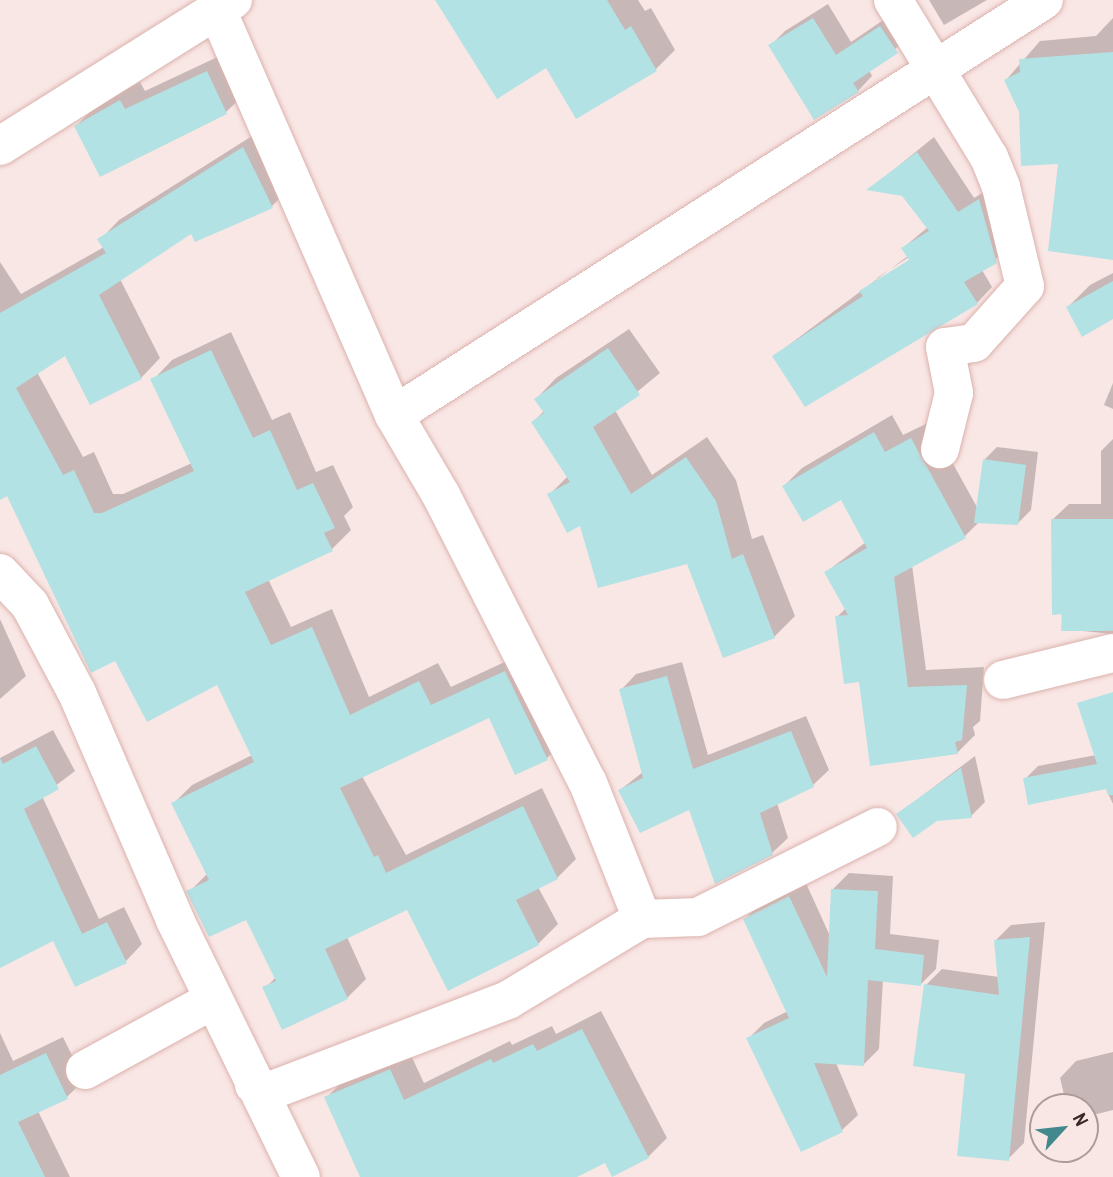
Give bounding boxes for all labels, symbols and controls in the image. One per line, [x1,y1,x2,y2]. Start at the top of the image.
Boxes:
north arrow [1029,1093,1099,1163]
text: N [1067,1108,1095,1130]

